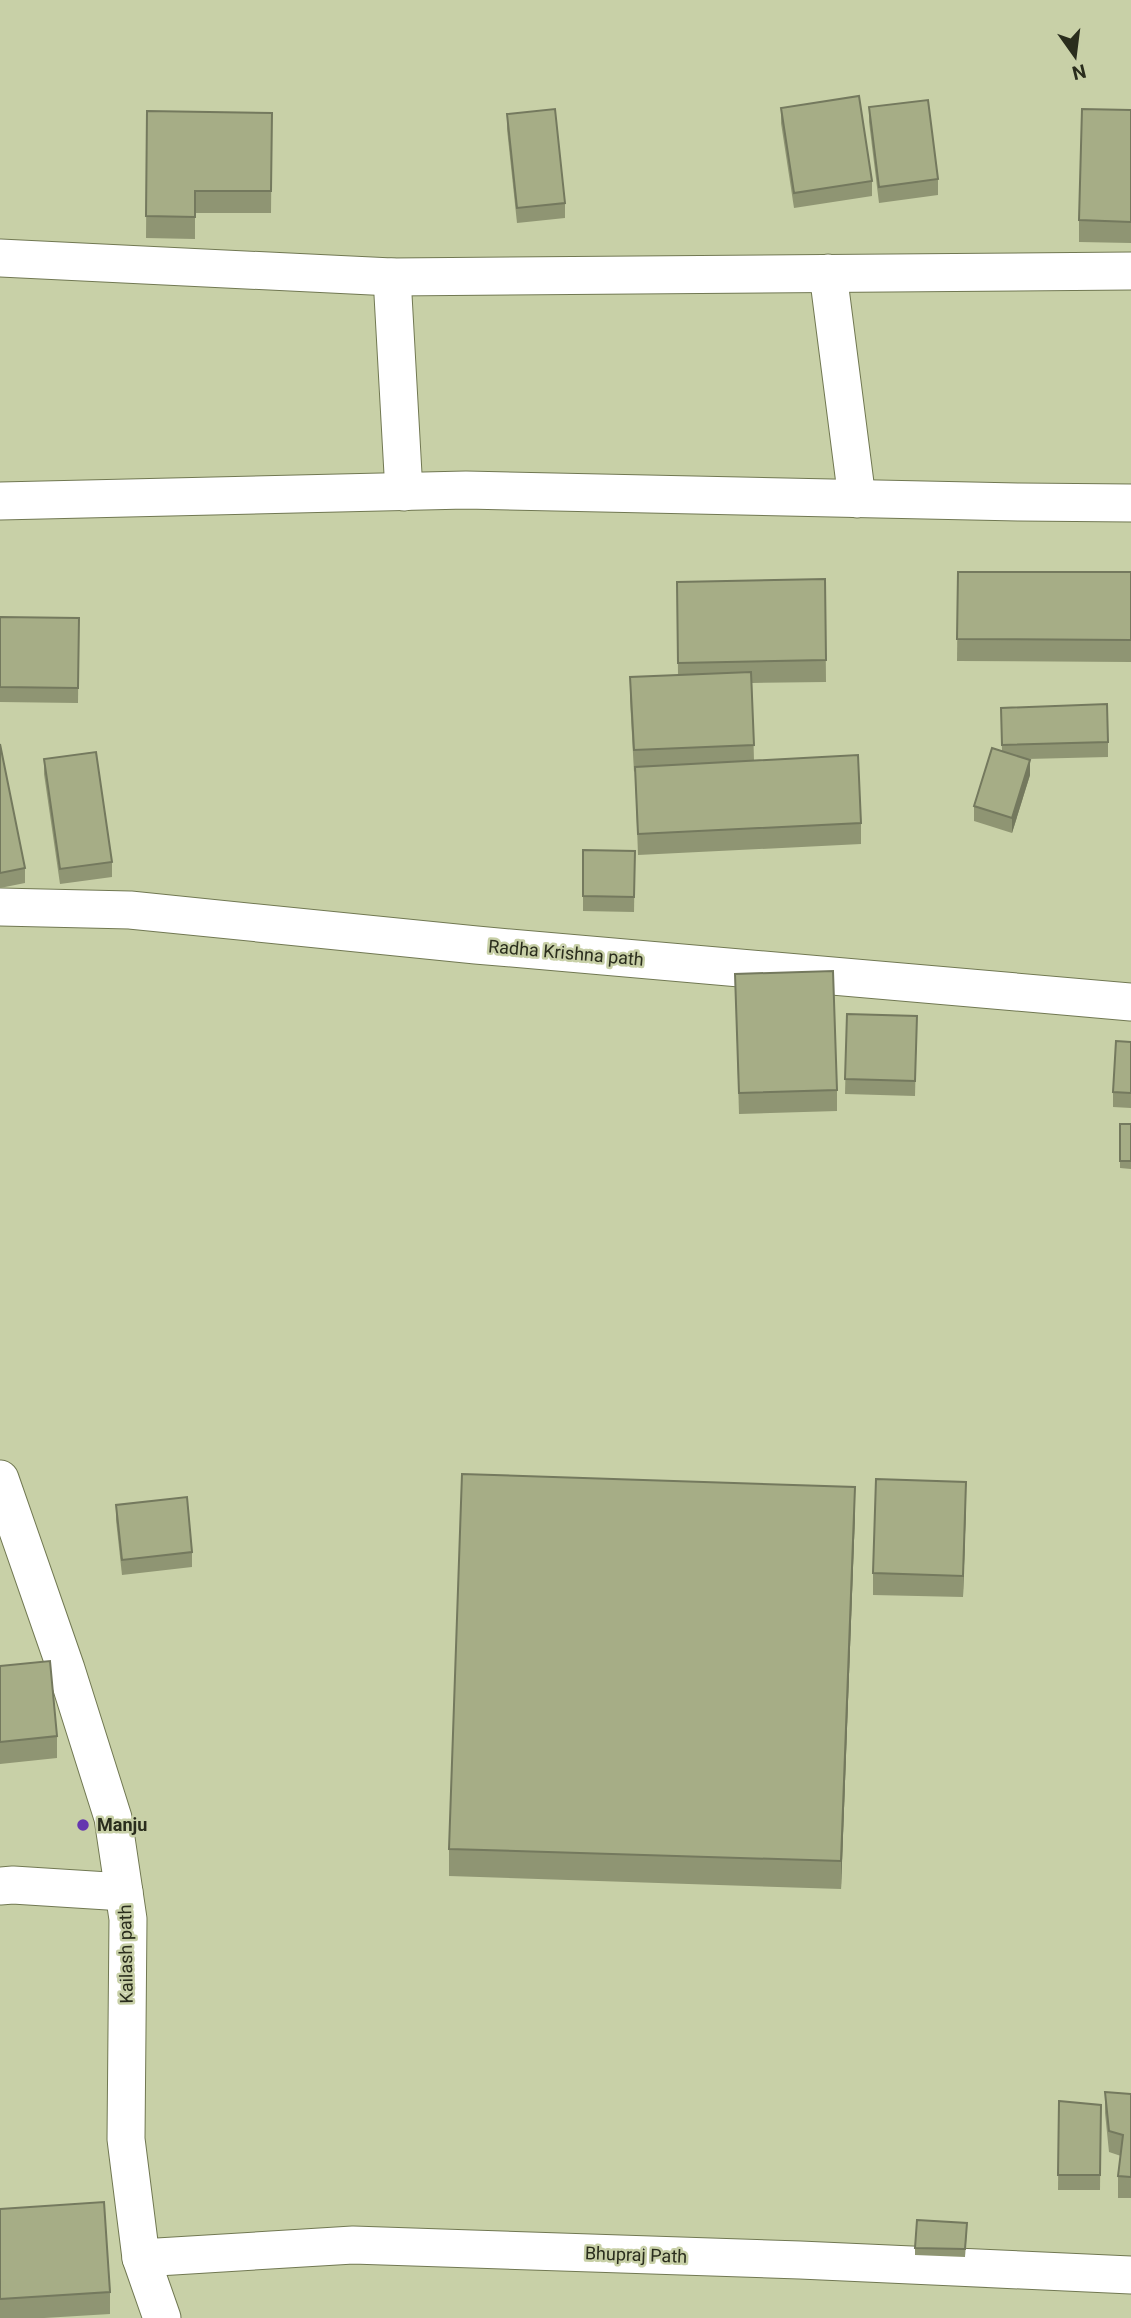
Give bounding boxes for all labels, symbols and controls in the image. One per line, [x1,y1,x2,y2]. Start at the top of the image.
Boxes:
north arrow [1040,21,1110,91]
text: N [1070,59,1088,85]
street label: Radha Krishna path [487,935,645,970]
place label: Manju [97,1814,147,1835]
marker: Manju [75,1817,91,1833]
street label: Kailash path [114,1904,137,2004]
street label: Bhupraj Path [585,2242,688,2267]

